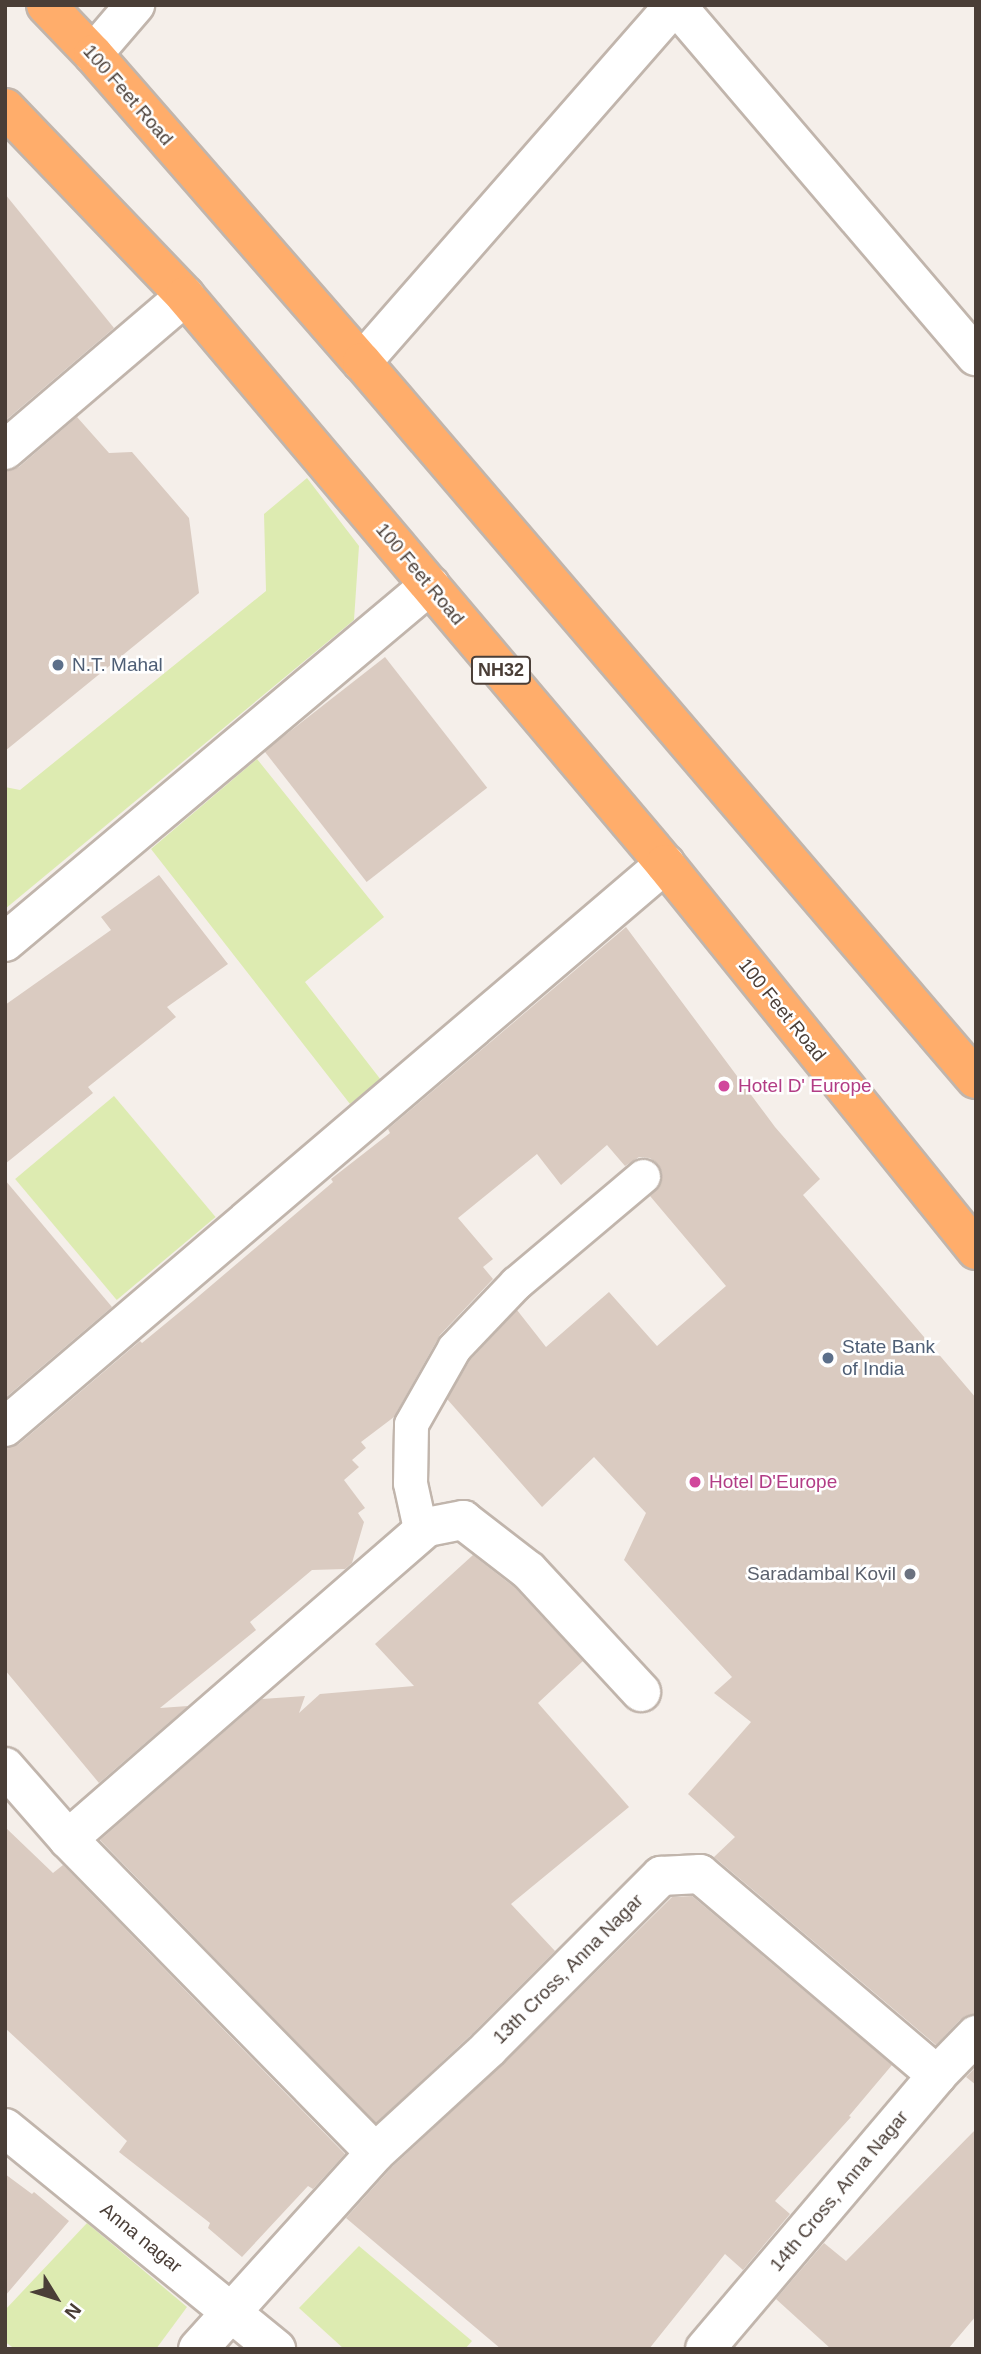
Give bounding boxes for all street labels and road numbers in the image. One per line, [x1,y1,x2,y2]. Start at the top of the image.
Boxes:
street label: 100 Feet Road [78,40,178,150]
street label: 100 Feet Road [371,519,469,629]
road number: NH32 [470,656,532,684]
street label: 100 Feet Road [734,954,830,1066]
street label: 13th Cross, Anna Nagar [488,1889,648,2049]
street label: 14th Cross, Anna Nagar [765,2106,913,2276]
street label: Anna nagar [96,2198,186,2278]

